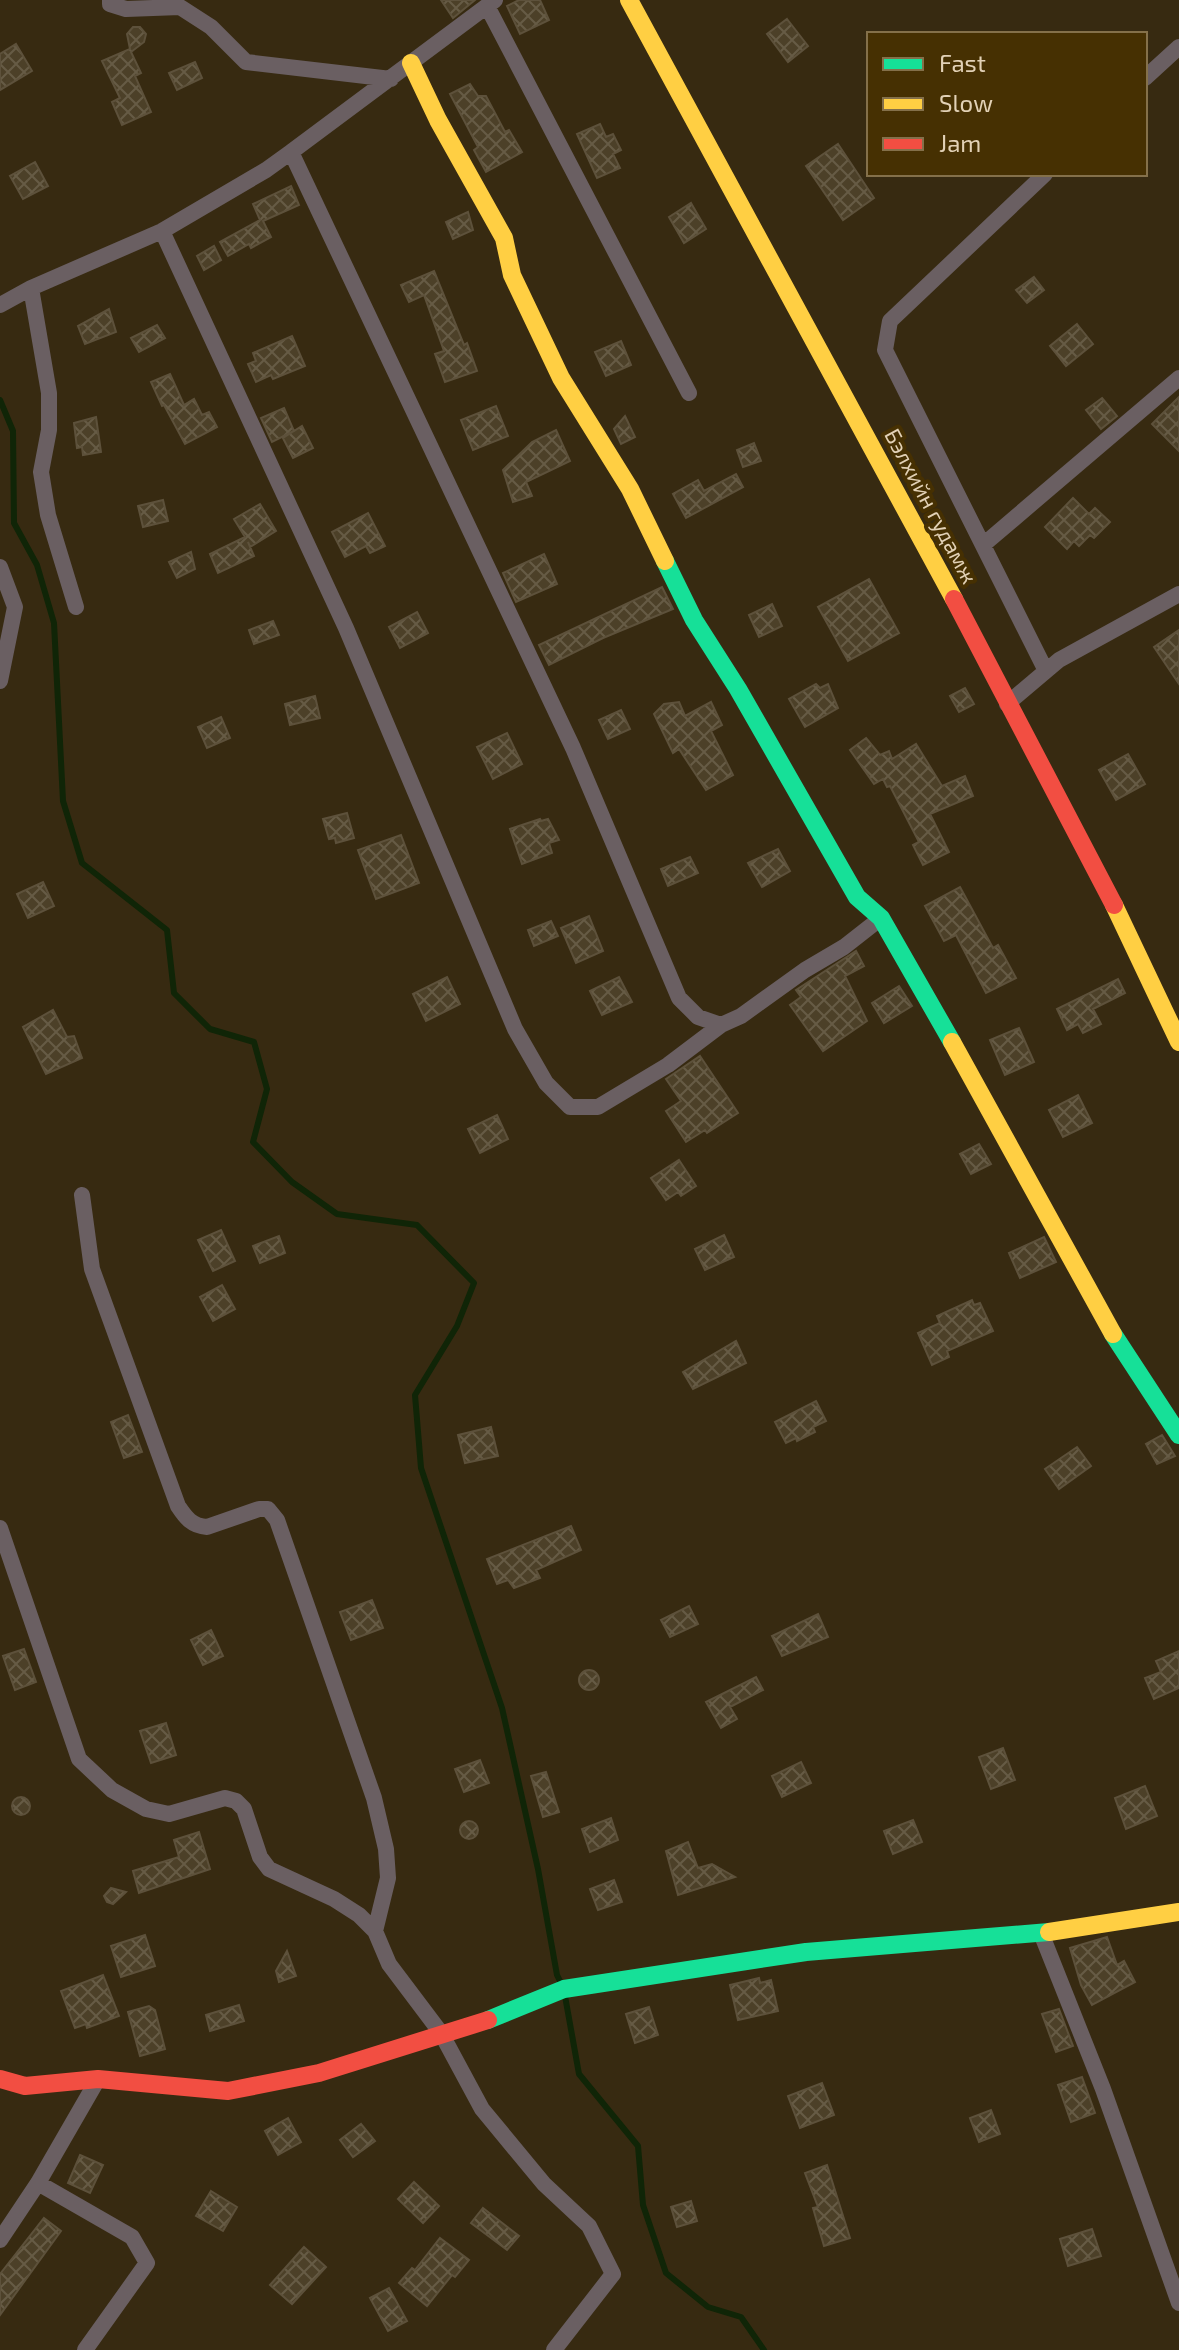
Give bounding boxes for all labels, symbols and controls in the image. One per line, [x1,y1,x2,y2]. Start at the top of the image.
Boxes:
legend [867,32,1147,176]
text: Fast [939,48,986,77]
text: Slow [939,88,993,117]
text: Jam [939,128,981,157]
street label: Бэлхийн гудамж [879,424,984,588]

